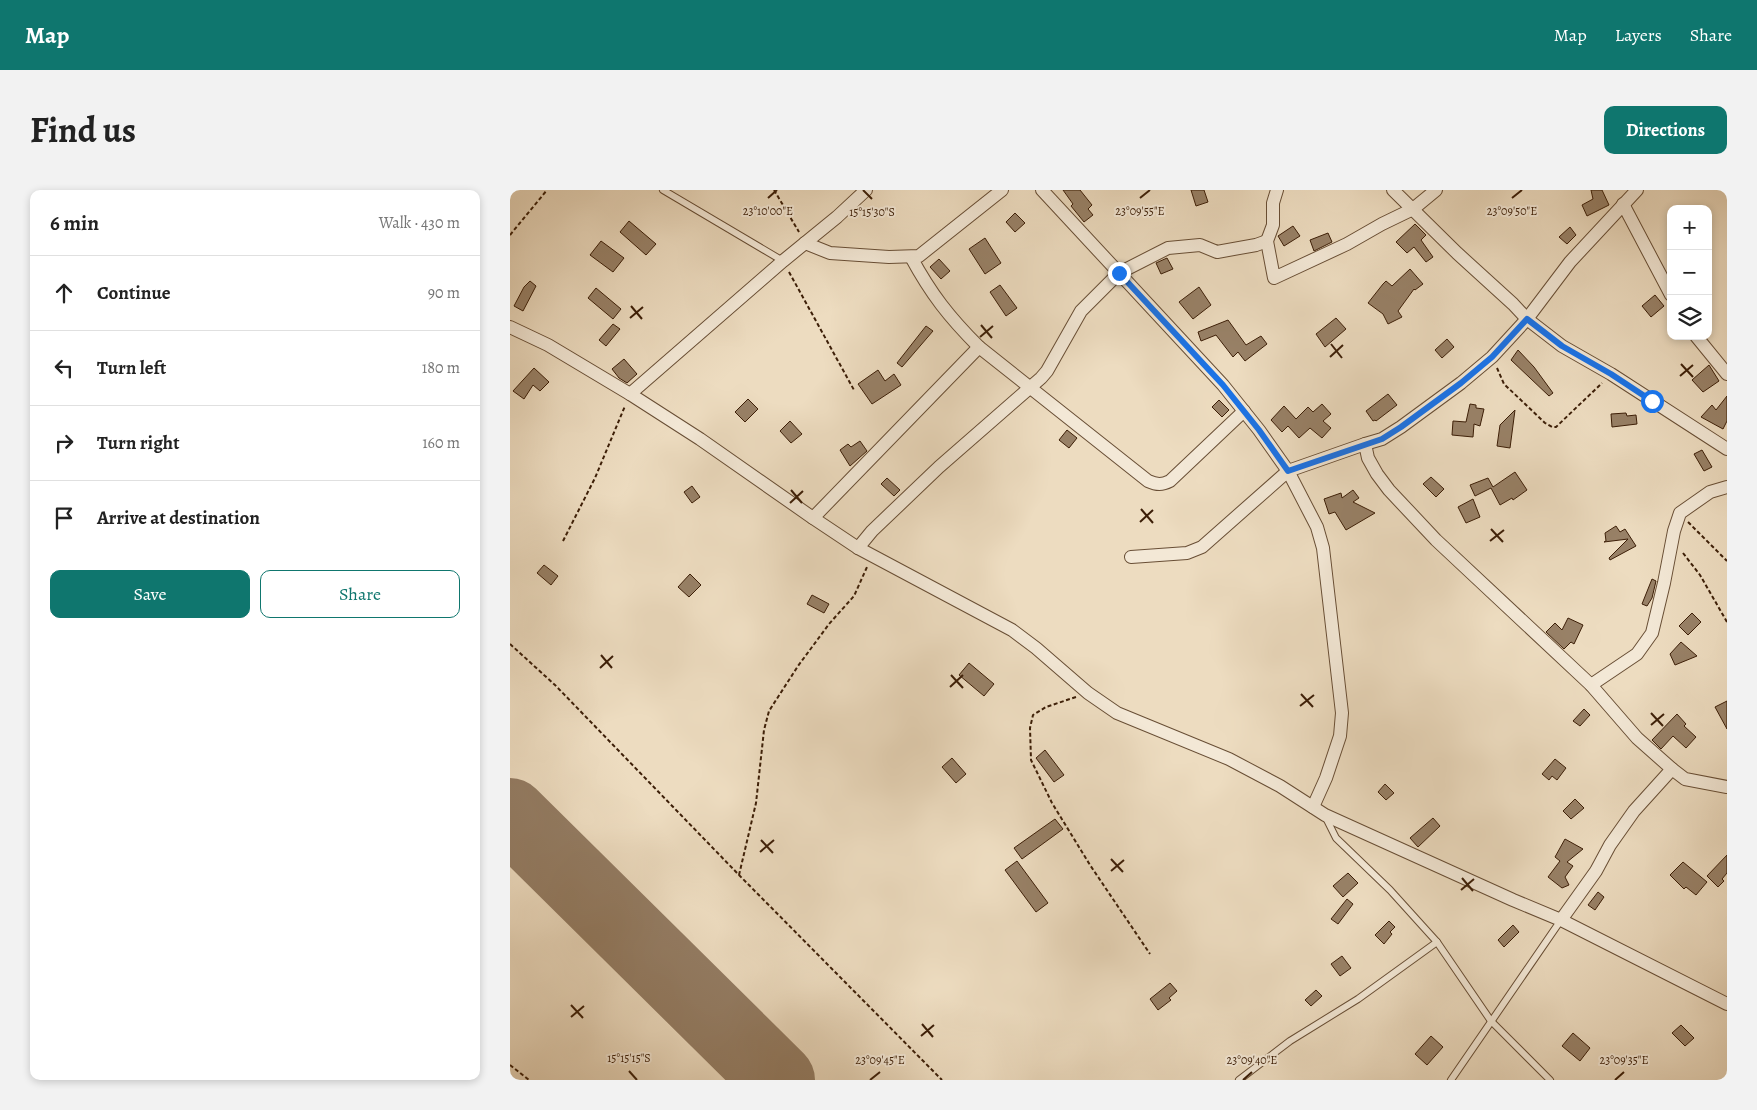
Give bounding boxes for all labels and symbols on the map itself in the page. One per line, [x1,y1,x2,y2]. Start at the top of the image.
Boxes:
text: 23°10'00"E [743,203,793,219]
text: 23°09'55"E [1115,203,1165,219]
text: 23°09'50"E [1487,203,1537,219]
text: 15°15'30"S [849,204,895,220]
route end [1108,262,1131,285]
route start [1641,390,1664,413]
text: 15°15'15"S [607,1050,651,1066]
text: 23°09'45"E [855,1052,905,1068]
text: 23°09'40"E [1227,1052,1277,1068]
text: 23°09'35"E [1599,1052,1649,1068]

